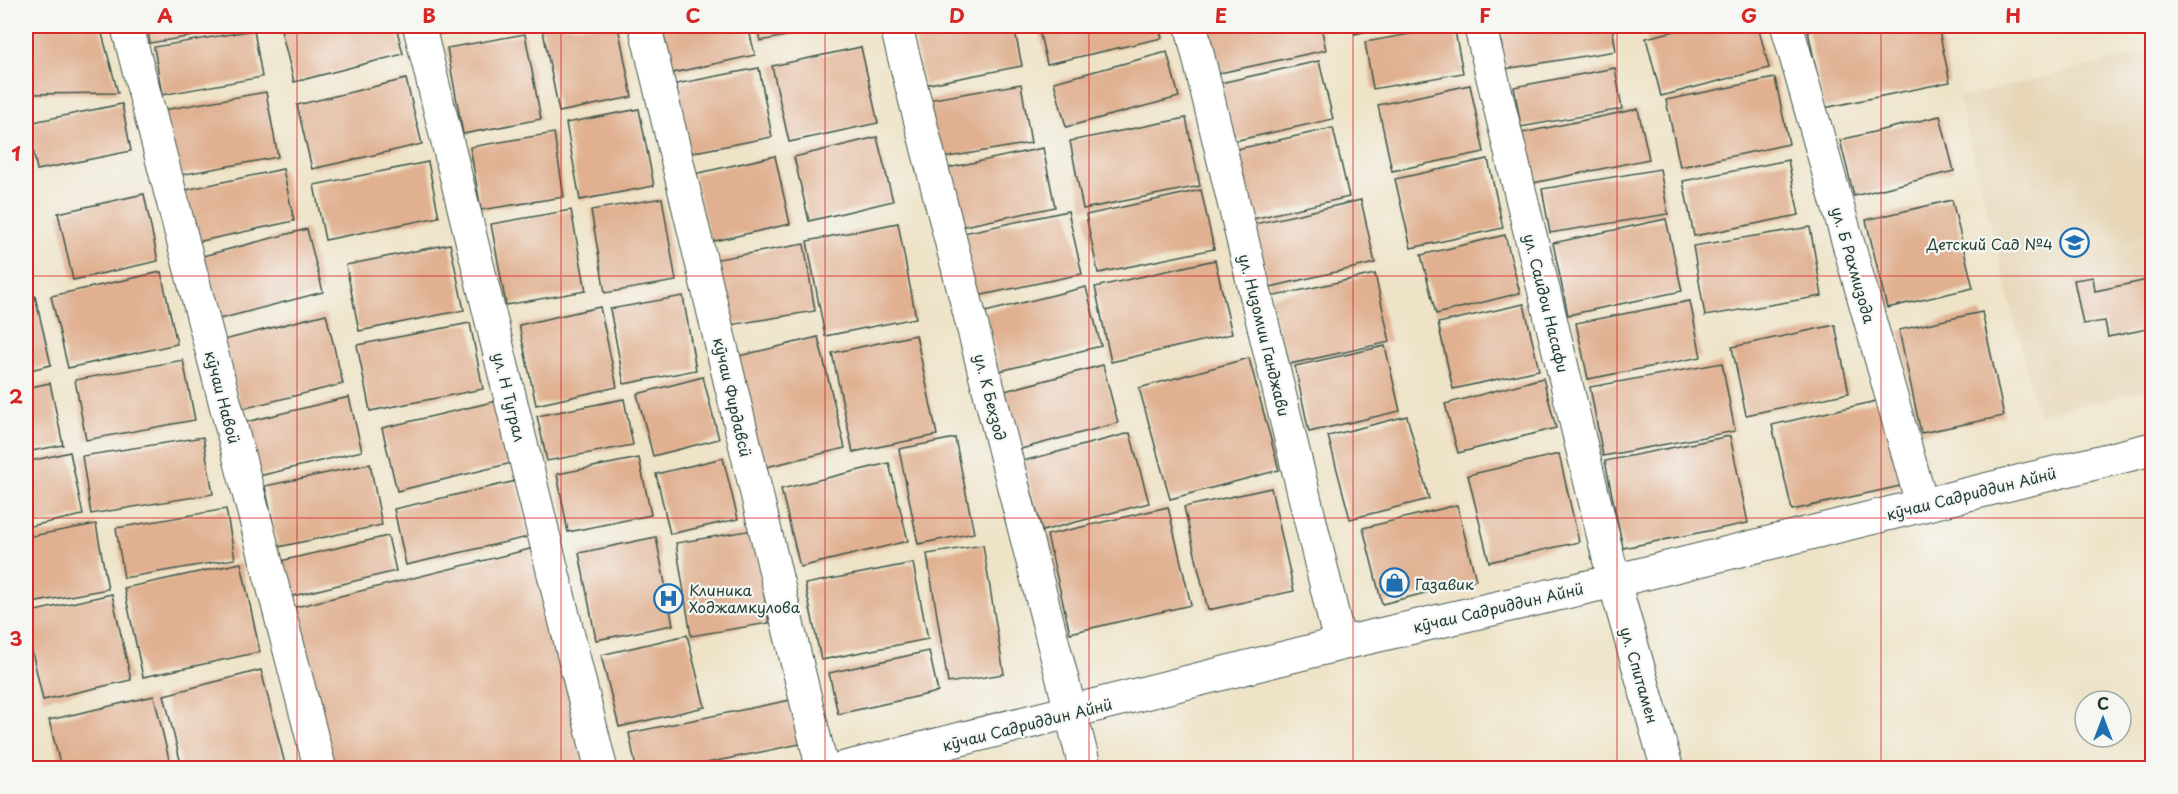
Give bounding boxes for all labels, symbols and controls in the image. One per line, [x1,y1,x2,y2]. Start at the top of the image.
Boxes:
text: A [157,0,173,30]
text: B [422,0,436,30]
text: C [685,0,701,30]
text: D [949,0,965,30]
text: E [1215,0,1227,30]
text: F [1479,0,1491,30]
text: G [1741,0,1757,30]
text: H [2005,0,2021,30]
text: 1 [11,138,21,168]
street label: ул. Б Рахмизода [1826,204,1882,327]
school or university icon: Детский Сад №4 [2058,227,2090,259]
street label: ул. Саидои Насафи [1519,231,1575,375]
place label: Детский Сад №4 [1926,232,2053,255]
street label: ул. Низомии Ганджави [1234,251,1296,419]
street label: кӯчаи Фирдавсӣ [708,335,758,459]
street label: кӯчаи Навоӣ [200,348,246,446]
street label: ул. Н Туграл [488,350,532,444]
street label: ул. К Бехзод [969,351,1013,443]
text: 2 [9,381,23,411]
street label: кӯчаи Садриддин Айнӣ [1884,461,2058,525]
shop icon: Газавик [1378,567,1410,599]
place label: Газавик [1415,572,1474,595]
street label: кӯчаи Садриддин Айнӣ [1410,576,1586,638]
place label: Клиника Ходжамкулова [689,578,801,618]
hospital icon: Клиника Ходжамкулова [652,582,684,614]
text: 3 [9,623,23,653]
street label: ул. Спитамен [1615,624,1665,726]
north arrow [2073,689,2133,749]
text: С [2097,691,2109,715]
street label: кӯчаи Садриддин Айнӣ [940,692,1114,756]

